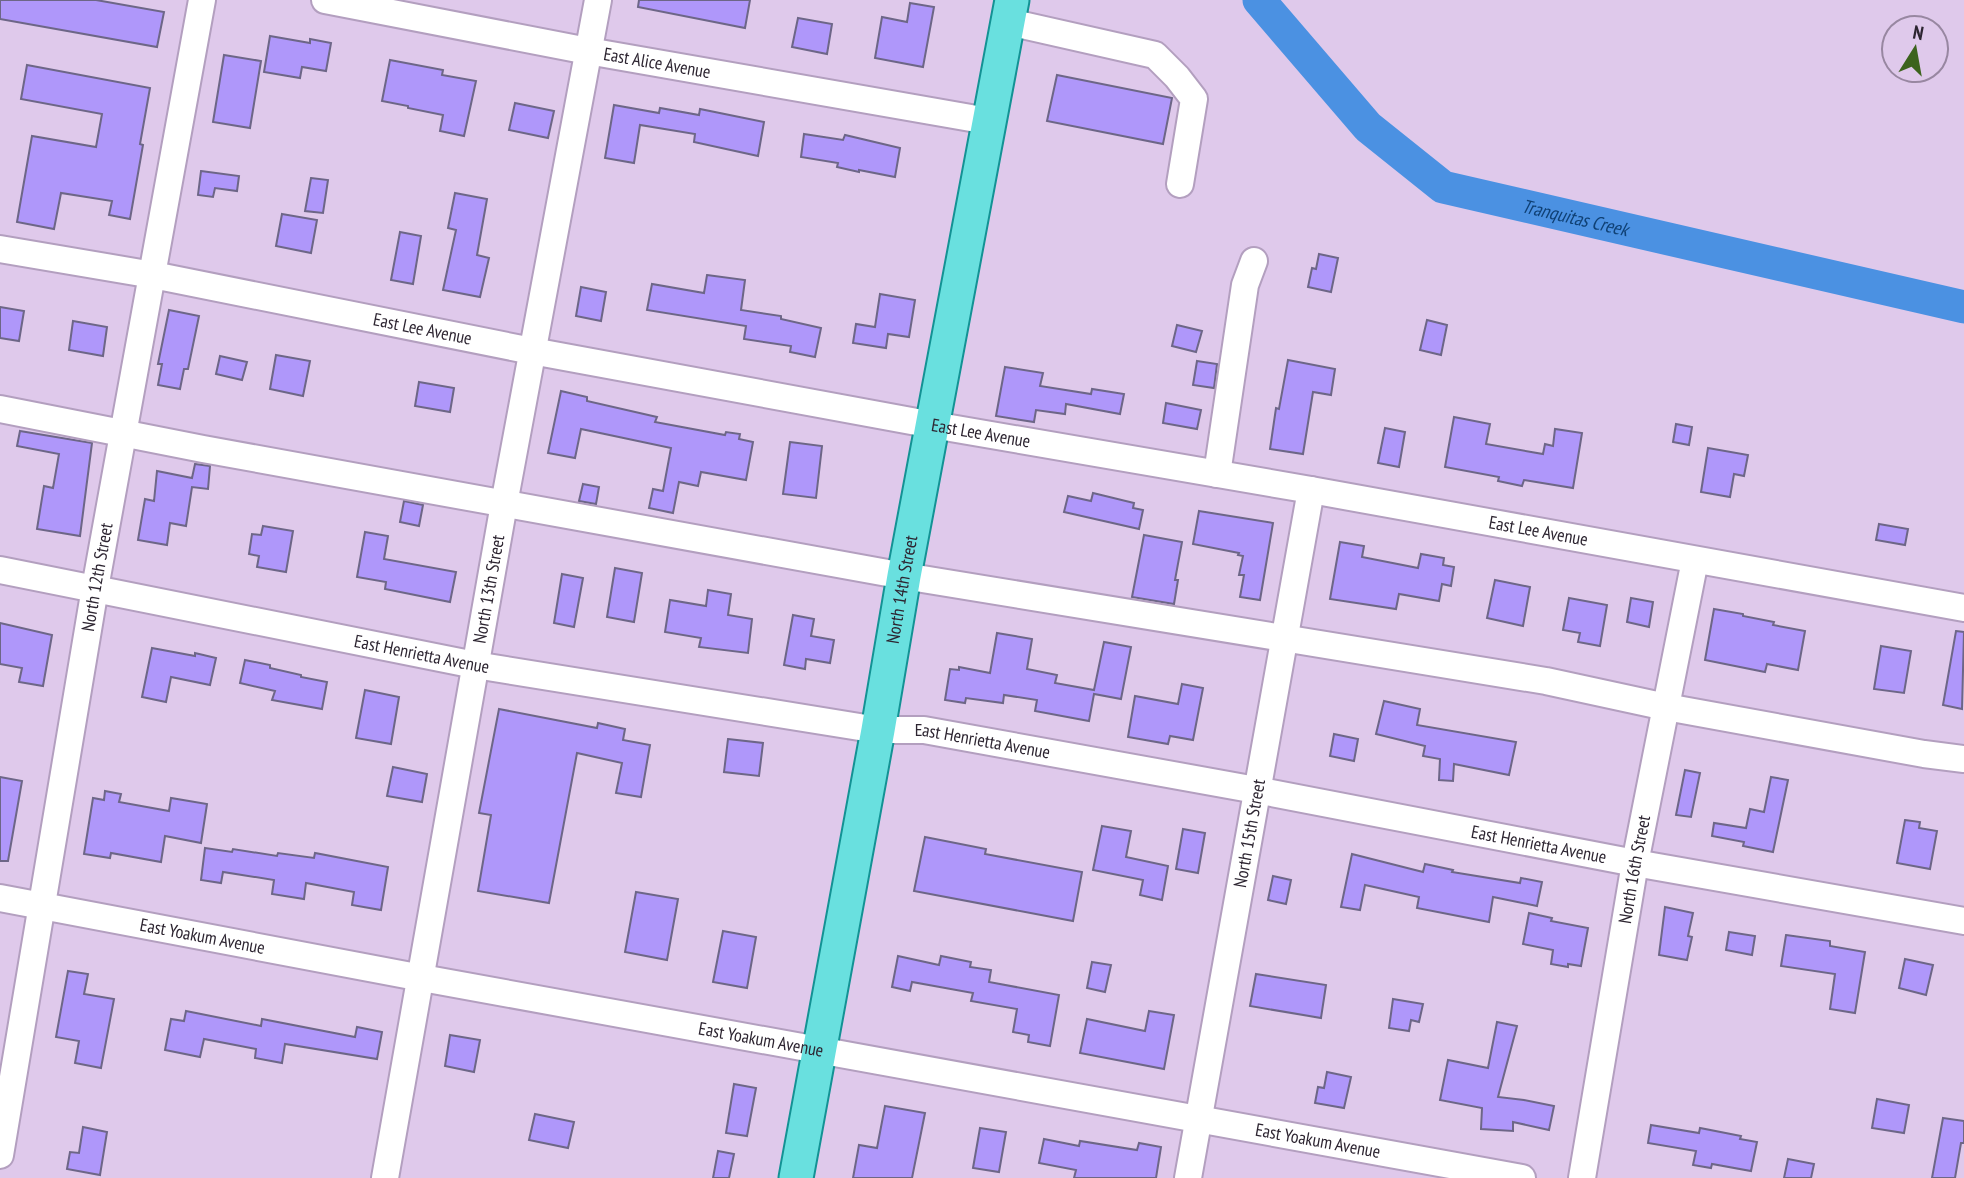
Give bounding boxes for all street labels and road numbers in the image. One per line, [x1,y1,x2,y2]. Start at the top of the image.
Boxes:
street label: East Alice Avenue [602,42,713,83]
street label: East Lee Avenue [371,307,474,350]
street label: East Lee Avenue [930,413,1032,453]
street label: East Lee Avenue [1487,510,1590,551]
street label: North 12th Street [76,521,118,633]
street label: North 13th Street [468,533,509,645]
street label: North 14th Street [881,533,922,645]
street label: East Henrietta Avenue [352,629,491,678]
street label: East Henrietta Avenue [915,718,1052,764]
street label: North 15th Street [1228,777,1270,889]
street label: North 16th Street [1613,813,1655,925]
street label: East Henrietta Avenue [1469,820,1608,868]
street label: East Yoakum Avenue [138,913,267,959]
street label: East Yoakum Avenue [697,1016,825,1062]
street label: East Yoakum Avenue [1254,1118,1382,1163]

